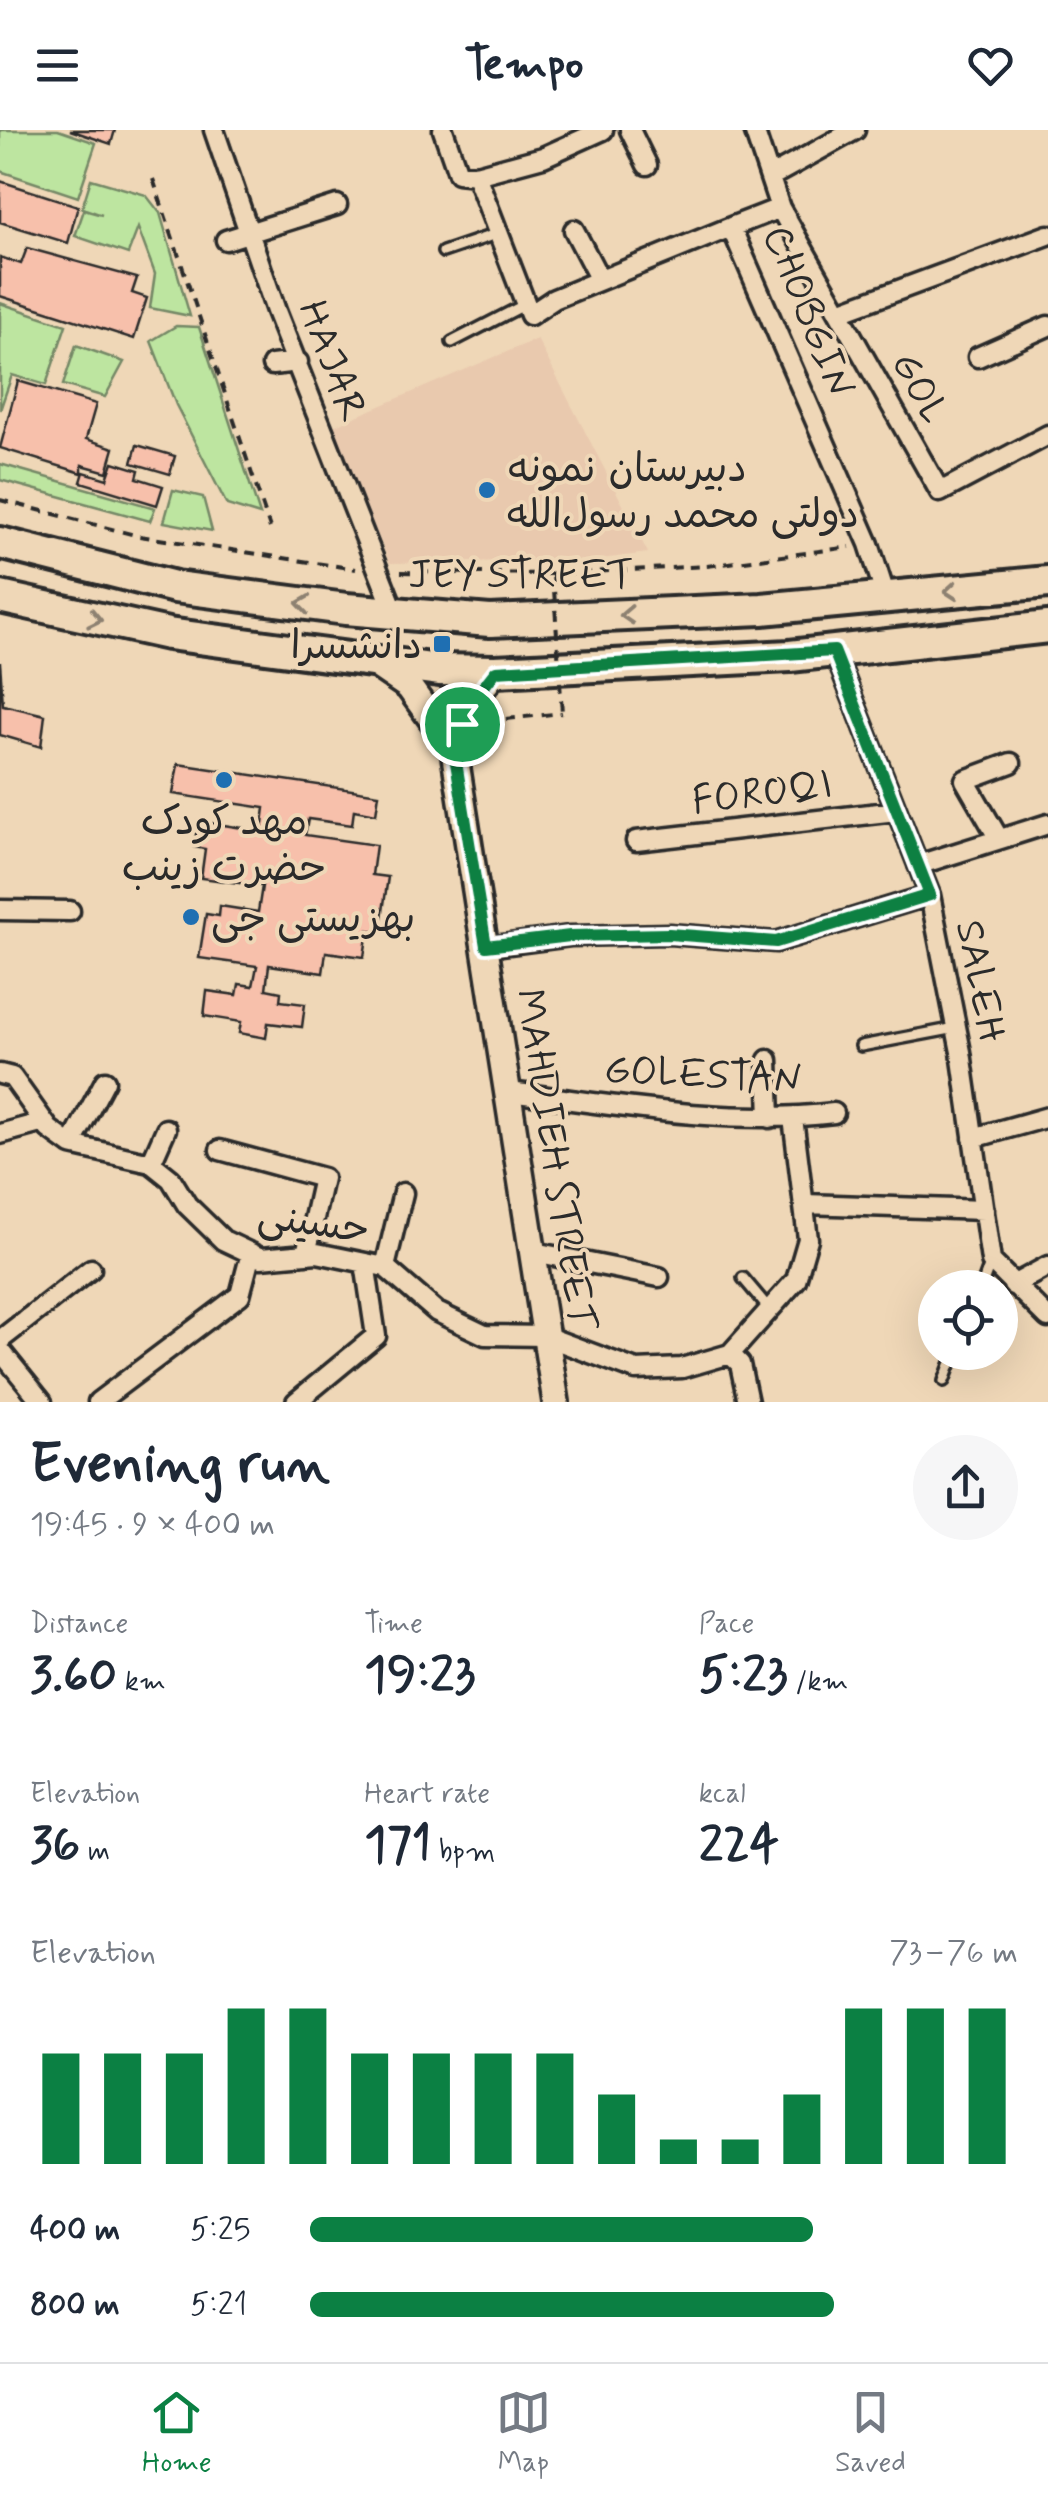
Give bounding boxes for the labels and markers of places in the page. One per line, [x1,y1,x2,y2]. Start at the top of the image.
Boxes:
place label: دبیرستان نمونه دولتی محمد رسول‌الله [507,444,859,542]
marker: دبیرستان نمونه دولتی محمد رسول‌الله [476,479,498,501]
place label: دانشسرا [291,621,422,673]
marker: دانشسرا [431,633,453,655]
pin [420,682,505,767]
marker: مهد کودک حضرت زینب [213,769,235,791]
place label: مهد کودک حضرت زینب [122,797,326,895]
place label: بهزیستی جی [211,894,415,946]
marker: بهزیستی جی [180,906,202,928]

